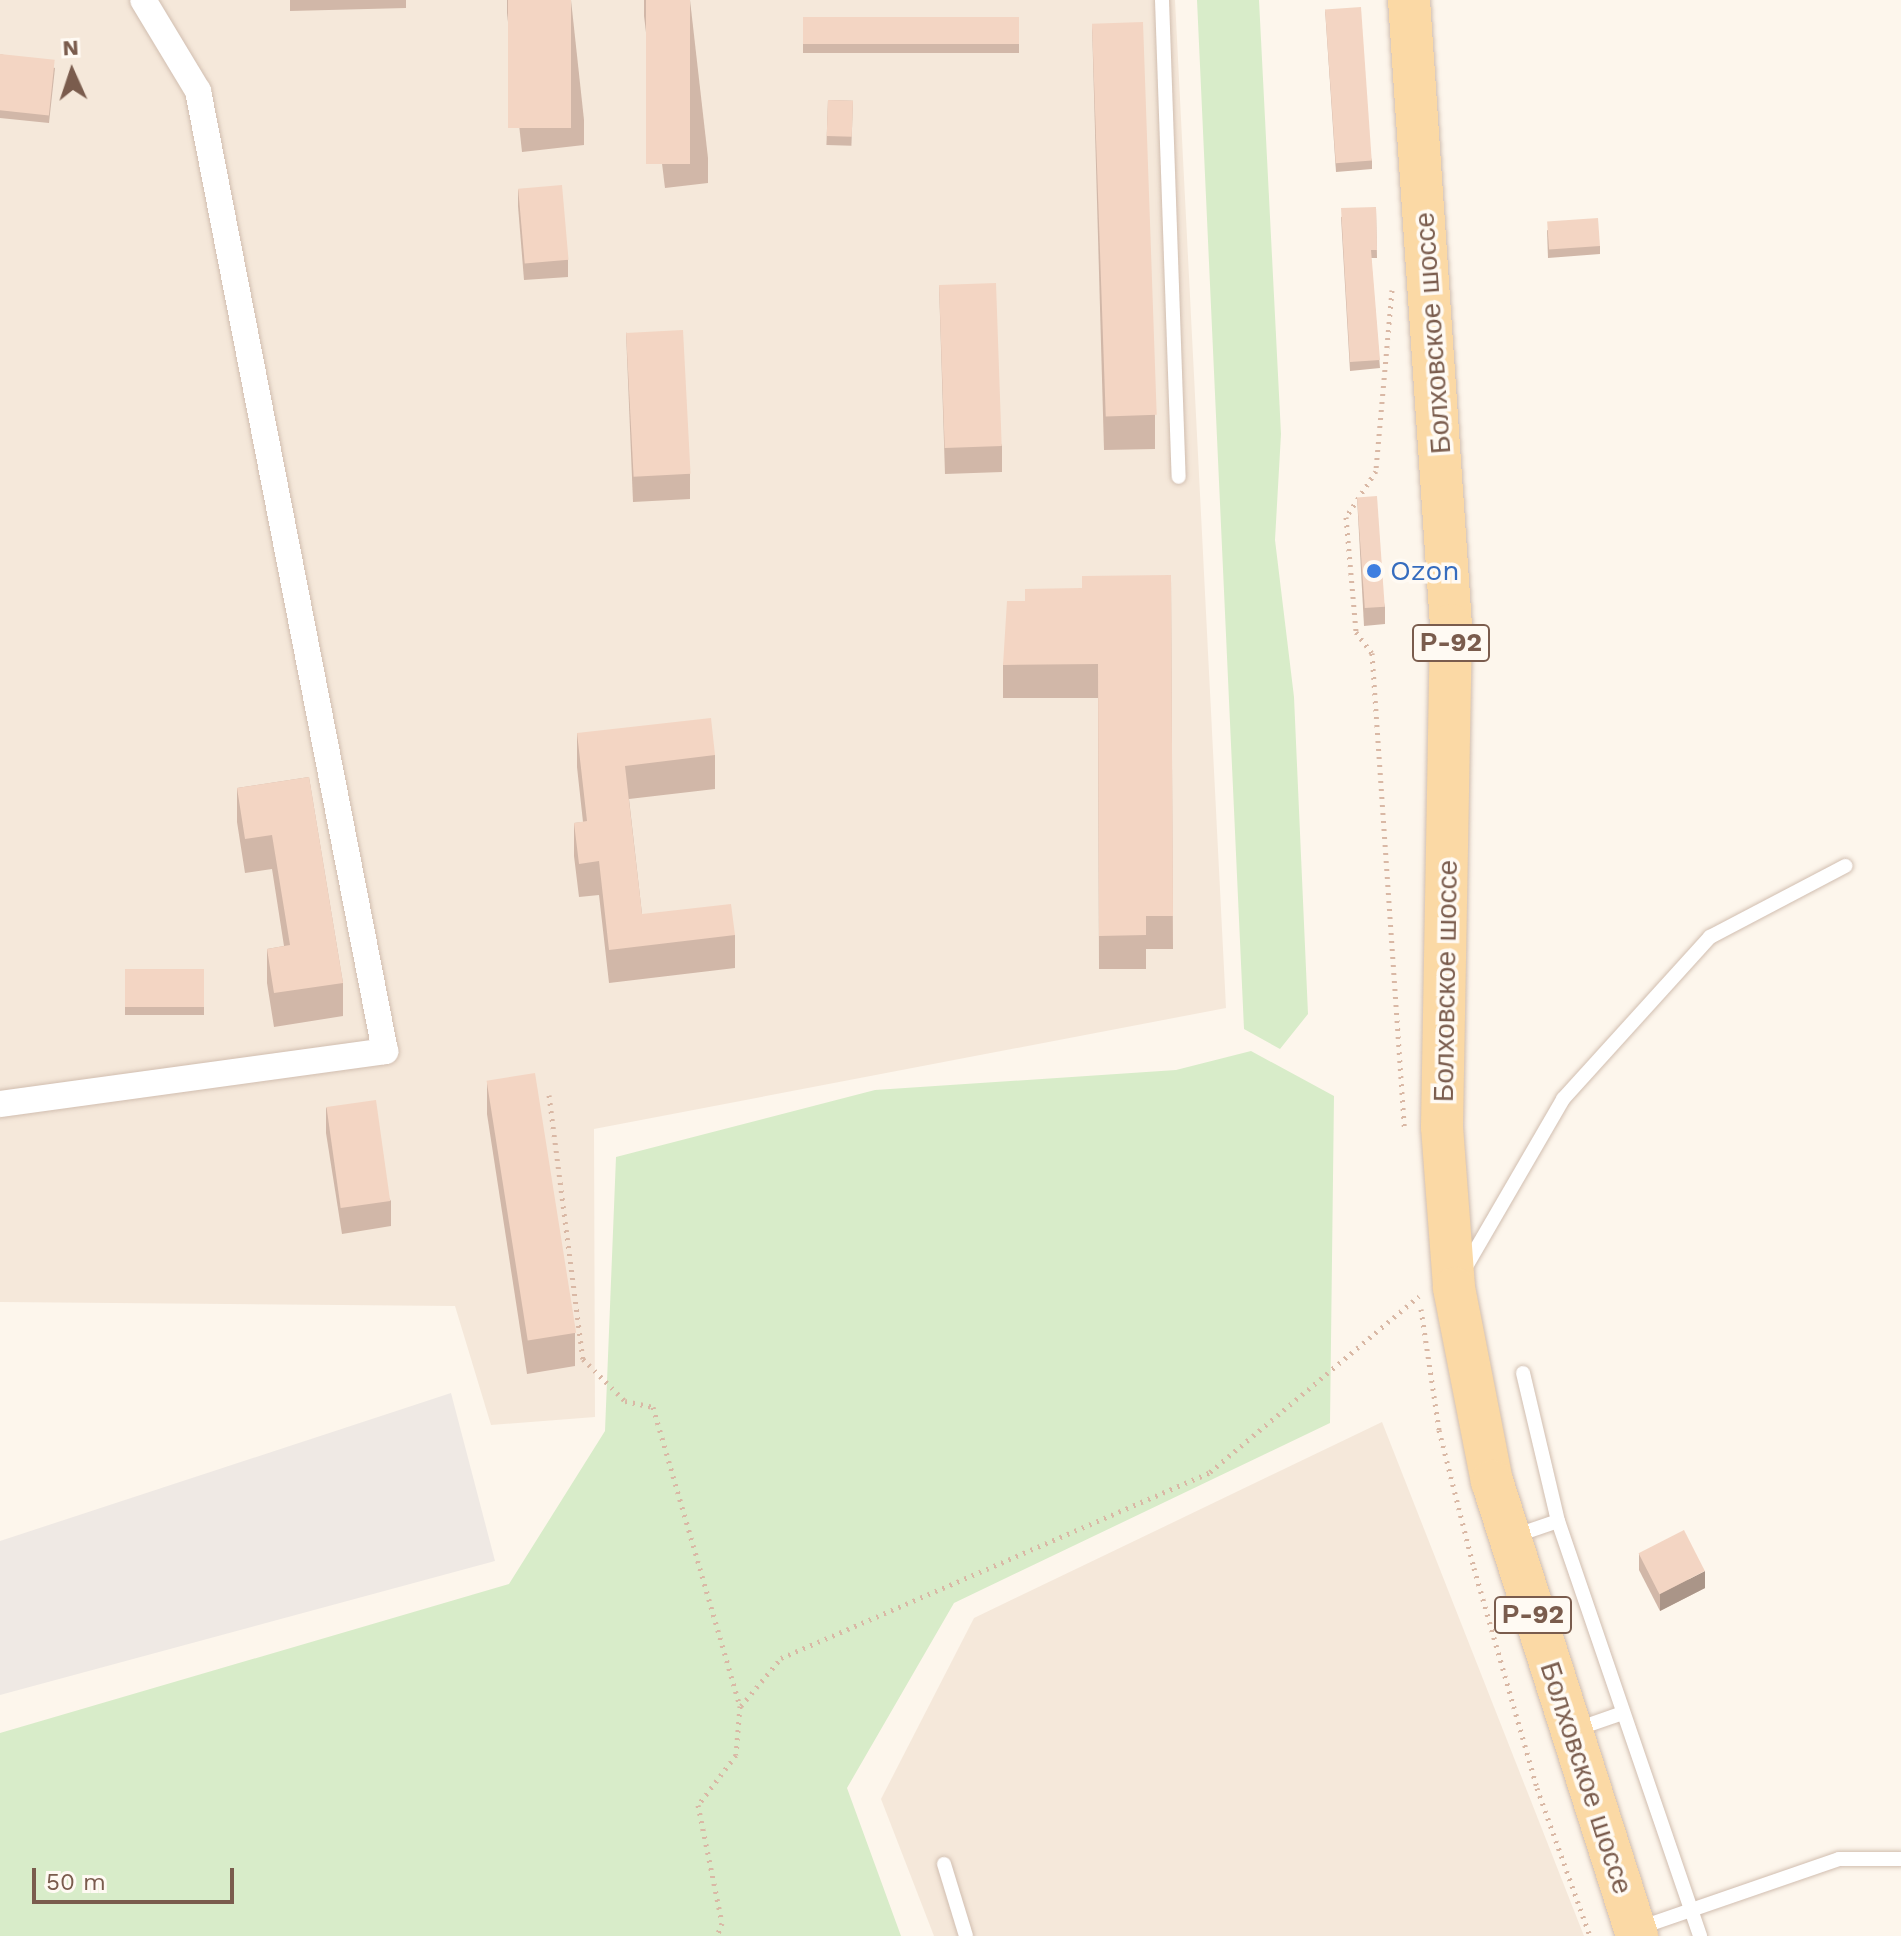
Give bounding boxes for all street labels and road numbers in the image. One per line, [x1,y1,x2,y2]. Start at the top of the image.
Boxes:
street label: Болховское шоссе [1408,211,1458,455]
road number: Р-92 [1411,621,1491,665]
street label: Болховское шоссе [1427,860,1465,1102]
road number: Р-92 [1493,1593,1573,1637]
street label: Болховское шоссе [1533,1658,1639,1898]

